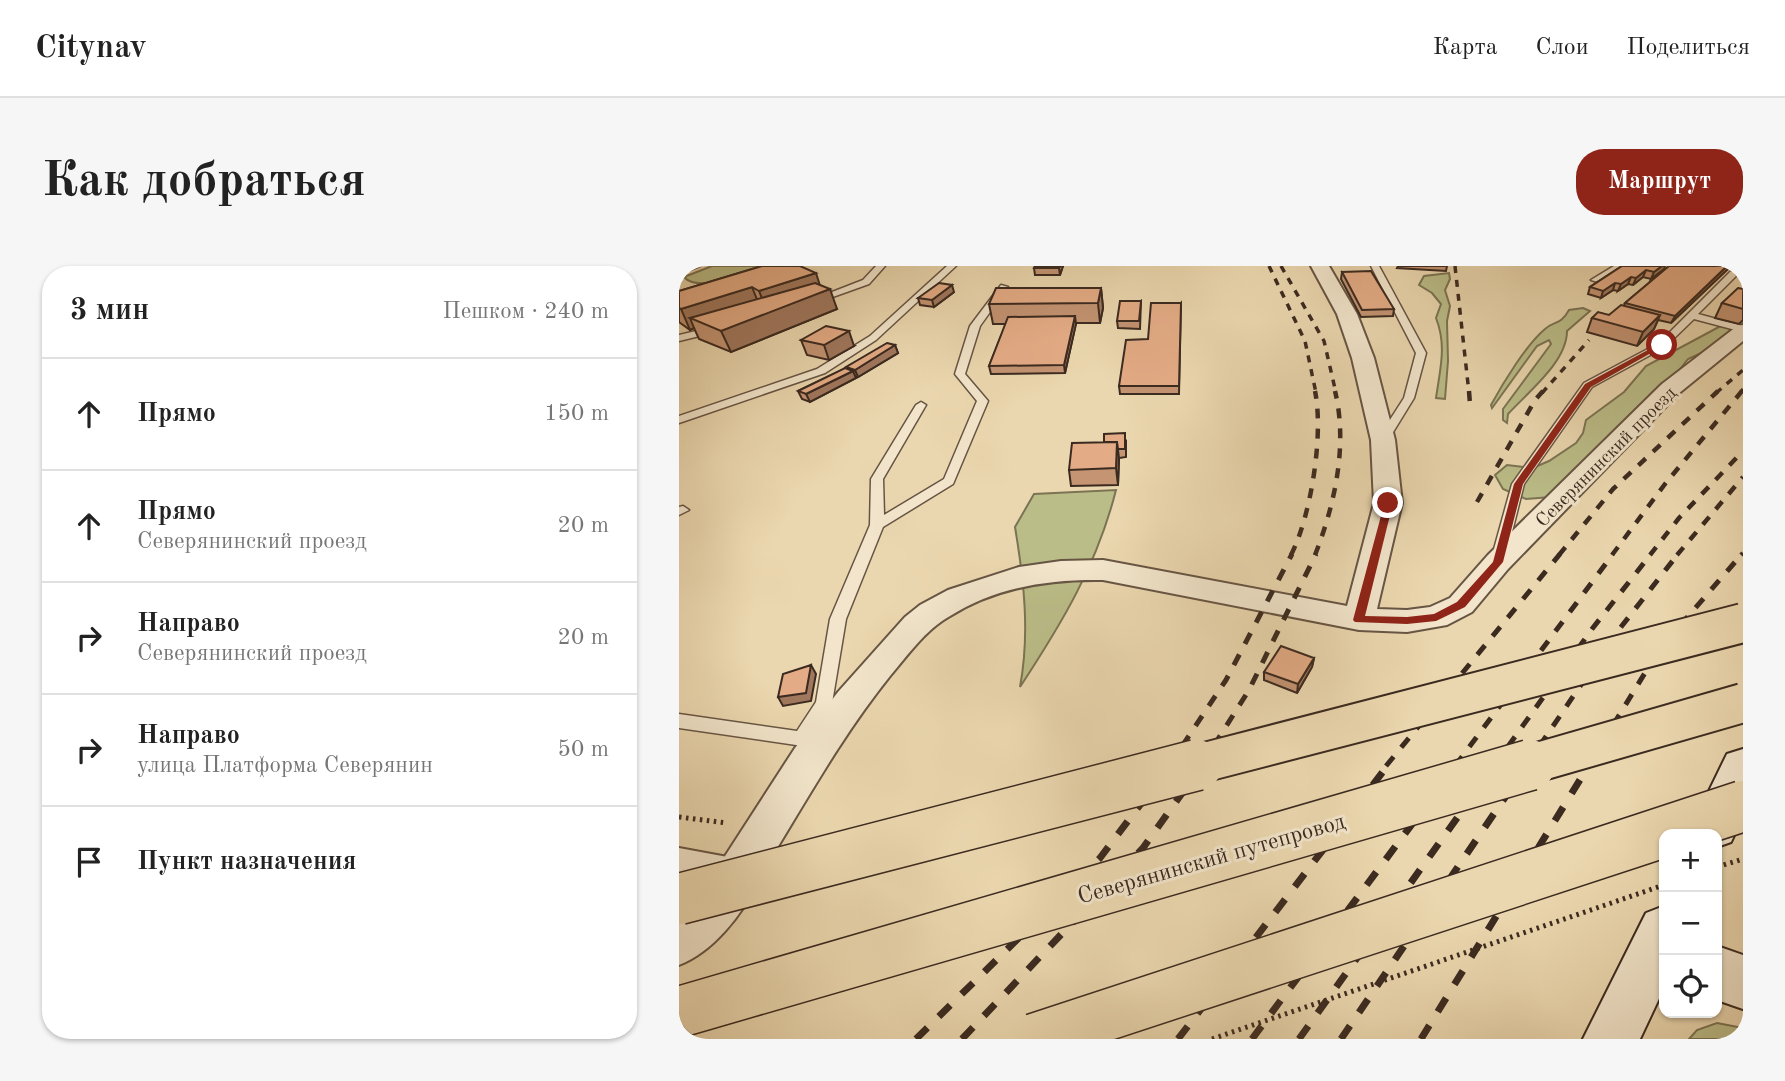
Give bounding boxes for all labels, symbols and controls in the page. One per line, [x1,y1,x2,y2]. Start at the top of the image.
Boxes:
text: Citynav [35,32,147,65]
text: Карта [1433,36,1498,60]
text: Слои [1536,36,1589,60]
text: Поделиться [1627,36,1750,60]
button: Маршрут [1576,149,1743,215]
text: Как добраться [42,158,366,207]
text: 3 мин [70,296,149,326]
text: Пешком · 240 m [443,300,609,323]
route start [1646,329,1677,360]
street label: Северянинский проезд [1533,384,1681,532]
icon: ahead [70,395,108,433]
text: Прямо [137,401,216,427]
text: 150 m [544,402,609,425]
route end [1372,487,1403,518]
text: Прямо [137,499,216,525]
icon: ahead [70,507,108,545]
text: 20 m [558,514,609,537]
text: Северянинский проезд [137,530,367,553]
text: Направо [137,611,240,637]
icon: right [70,619,108,657]
text: 20 m [558,626,609,649]
text: Северянинский проезд [137,642,367,665]
text: Направо [137,723,240,749]
icon: right [70,731,108,769]
text: 50 m [558,738,609,761]
text: улица Платформа Северянин [137,754,433,777]
street label: Северянинский путепровод [1075,810,1348,909]
map controls [1659,829,1722,1018]
button: + [1659,829,1722,892]
icon: arrive [70,843,108,881]
text: Пункт назначения [137,849,356,875]
button: − [1659,892,1722,955]
button: locate [1659,955,1722,1018]

